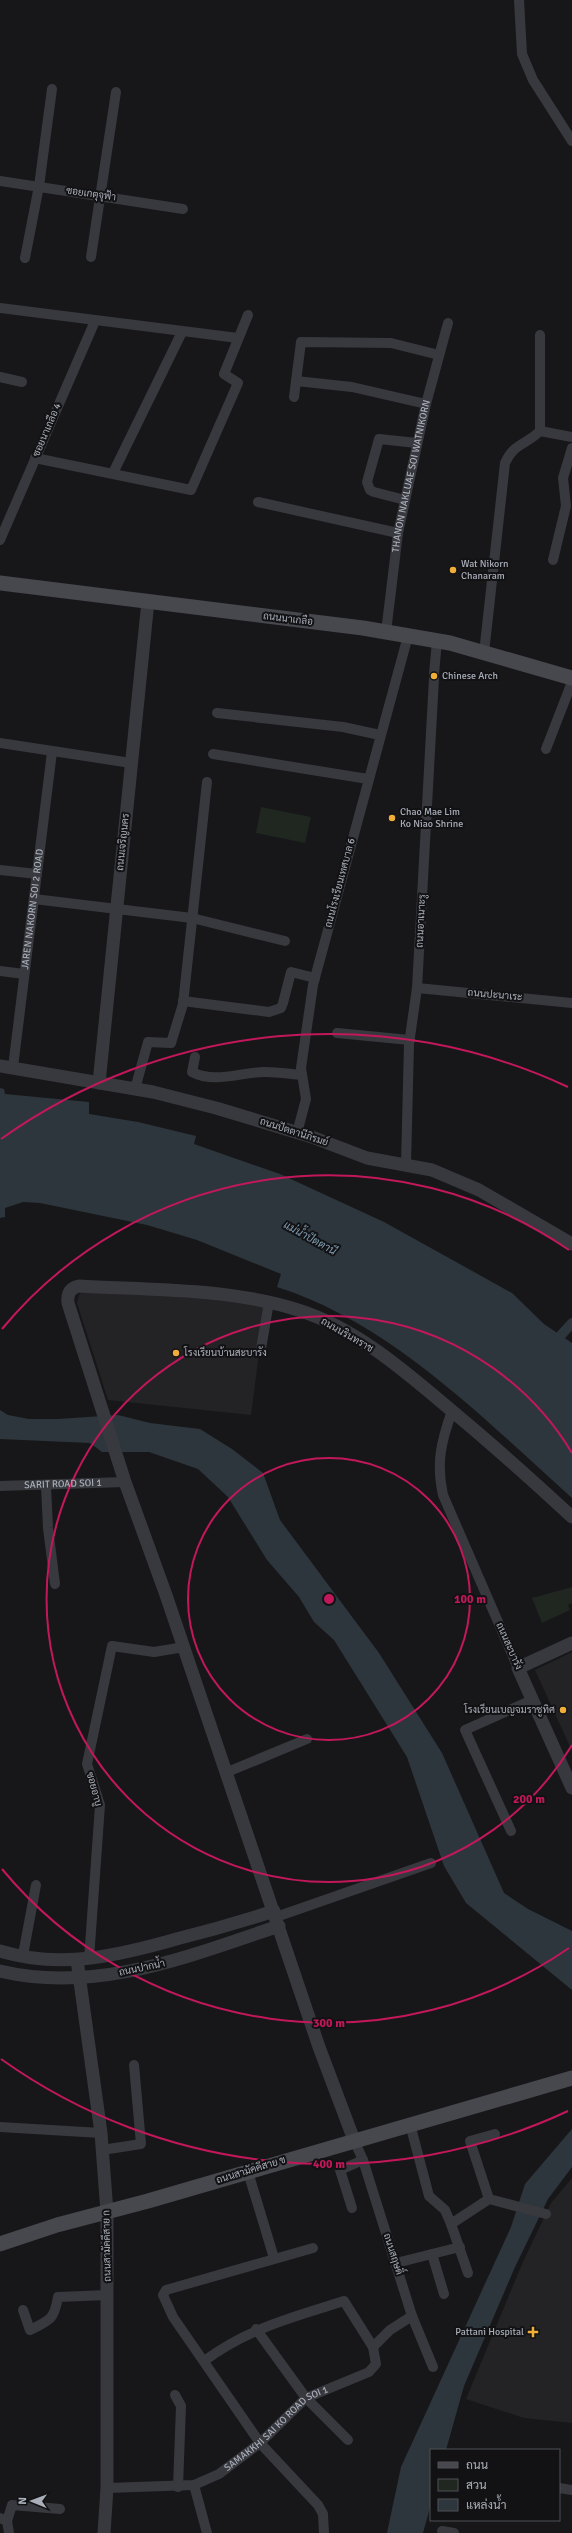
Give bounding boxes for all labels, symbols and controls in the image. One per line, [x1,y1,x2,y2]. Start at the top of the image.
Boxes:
street label: ซอยเกตุจุฟ้า [65,184,117,204]
street label: THANON NAKLUAE SOI WATNIKORN [390,399,433,553]
street label: ซอยนาเกลือ 4 [29,400,64,459]
place label: Wat Nikorn Chanaram [461,558,508,582]
marker: Wat Nikorn Chanaram [448,565,458,575]
street label: ถนนนาเกลือ [262,609,314,628]
place label: Chinese Arch [442,670,498,682]
marker: Chinese Arch [429,671,439,681]
place label: Chao Mae Lim Ko Niao Shrine [400,806,463,830]
street label: ถนนเจริญนคร [114,813,132,871]
marker: Chao Mae Lim Ko Niao Shrine [387,813,397,823]
street label: ถนนโรงเรียนเทศบาล 6 [321,837,358,929]
street label: JAREN NAKORN SOI 2 ROAD [19,848,46,970]
street label: ถนนอาเนาะรู [414,894,429,948]
street label: ถนนปะนาเระ [467,987,523,1003]
street label: ถนนปัตตานีภิรมย์ [258,1113,330,1149]
water label: แม่น้ำปัตตานี [281,1214,342,1258]
street label: ถนนนรินทราช [319,1315,375,1355]
place label: โรงเรียนบ้านสะบารัง [183,1346,267,1359]
marker: โรงเรียนบ้านสะบารัง [171,1348,181,1358]
street label: SARIT ROAD SOI 1 [24,1477,102,1491]
centre of rings [322,1592,336,1606]
text: 100 m [454,1592,486,1607]
street label: ถนนสะบารัง [493,1620,526,1671]
place label: โรงเรียนเบญจมราชูทิศ [463,1703,555,1717]
marker: โรงเรียนเบญจมราชูทิศ [558,1705,568,1715]
street label: ซอยอาบู [83,1771,104,1808]
text: 200 m [513,1792,545,1807]
street label: ถนนปากน้ำ [117,1953,166,1979]
text: 300 m [313,2016,345,2031]
street label: ถนนสามัคคีสาย ข [215,2153,287,2186]
text: 400 m [313,2157,345,2172]
street label: ถนนสามัคคีสาย ก [99,2210,114,2282]
street label: ถนนสฤษดิ์ [381,2231,409,2276]
place label: Pattani Hospital [455,2326,524,2338]
marker: Pattani Hospital [527,2326,539,2338]
street label: SAMAKKHI SAI KO ROAD SOI 1 [222,2384,330,2474]
legend [430,2449,560,2521]
text: ถนน [466,2458,489,2473]
text: สวน [466,2478,487,2493]
north arrow [12,2481,52,2521]
text: แหล่งน้ำ [466,2494,506,2513]
text: N [16,2497,29,2505]

